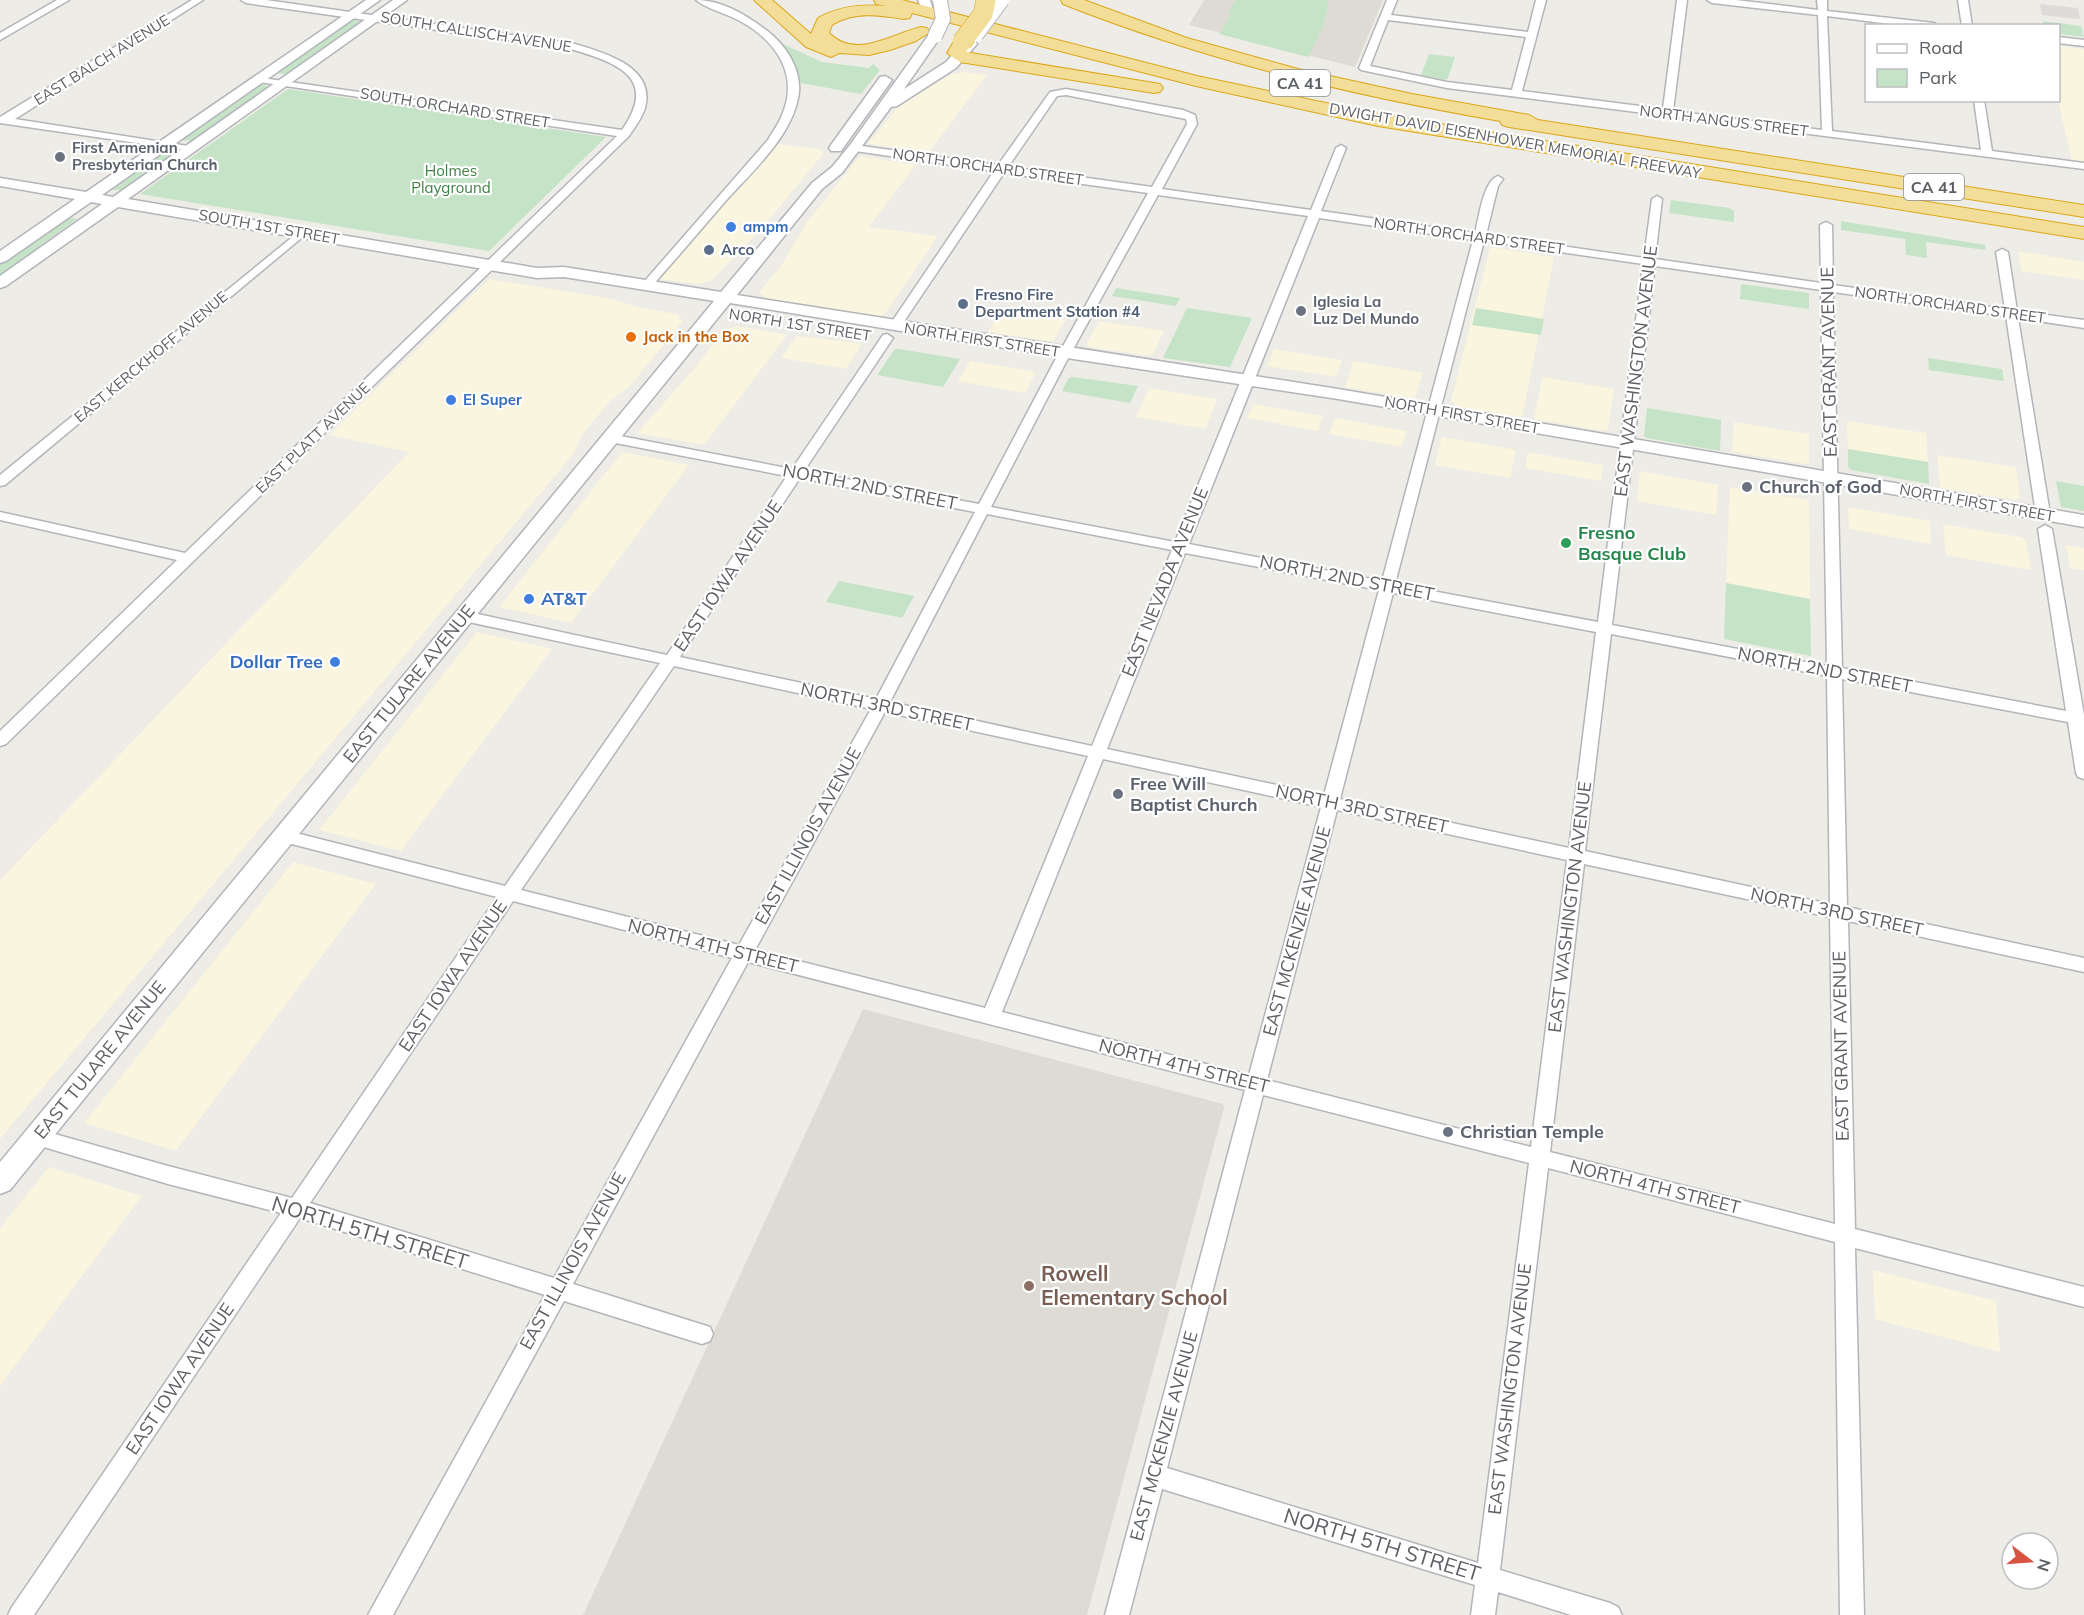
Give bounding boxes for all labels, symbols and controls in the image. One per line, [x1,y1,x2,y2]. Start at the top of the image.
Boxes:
street label: SOUTH CALLISCH AVENUE [379,7,573,56]
street label: EAST BALCH AVENUE [30,10,173,109]
legend [1865,24,2060,102]
text: Road [1919,36,1963,59]
text: Park [1919,66,1958,89]
road number: CA 41 [1270,70,1330,96]
street label: SOUTH ORCHARD STREET [359,83,551,132]
street label: DWIGHT DAVID EISENHOWER MEMORIAL FREEWAY [1328,98,1703,183]
street label: NORTH ANGUS STREET [1639,101,1809,140]
place label: First Armenian Presbyterian Church [72,138,218,174]
street label: NORTH ORCHARD STREET [891,144,1085,189]
marker: First Armenian Presbyterian Church [53,150,67,164]
park label: Holmes Playground [411,161,491,197]
road number: CA 41 [1904,174,1964,200]
street label: SOUTH 1ST STREET [197,205,341,248]
street label: NORTH ORCHARD STREET [1372,213,1566,258]
place label: ampm [743,217,789,236]
marker: ampm [724,220,738,234]
place label: Arco [721,240,754,259]
marker: Arco [702,243,716,257]
street label: EAST WASHINGTON AVENUE [1609,244,1662,498]
street label: EAST GRANT AVENUE [1815,267,1842,457]
street label: NORTH ORCHARD STREET [1853,282,2047,327]
place label: Fresno Fire Department Station #4 [975,285,1140,321]
street label: EAST KERCKHOFF AVENUE [70,287,231,426]
place label: Iglesia La Luz Del Mundo [1313,292,1419,328]
marker: Fresno Fire Department Station #4 [956,297,970,311]
street label: NORTH 1ST STREET [728,304,872,345]
marker: Iglesia La Luz Del Mundo [1294,304,1308,318]
street label: NORTH FIRST STREET [903,318,1061,361]
place label: Jack in the Box [643,327,750,346]
marker: Jack in the Box [624,330,638,344]
street label: EAST PLATT AVENUE [251,378,374,497]
place label: El Super [463,390,522,409]
street label: NORTH FIRST STREET [1383,392,1541,438]
marker: El Super [444,393,458,407]
street label: NORTH 2ND STREET [781,458,959,515]
place label: Church of God [1759,475,1882,498]
marker: Church of God [1740,480,1754,494]
street label: NORTH FIRST STREET [1898,480,2056,526]
street label: EAST NEVADA AVENUE [1116,484,1213,680]
street label: EAST IOWA AVENUE [668,496,787,656]
place label: Fresno Basque Club [1578,521,1686,565]
marker: Fresno Basque Club [1559,536,1573,550]
street label: NORTH 2ND STREET [1258,549,1436,606]
place label: AT&T [541,587,587,610]
marker: AT&T [522,592,536,606]
street label: EAST TULARE AVENUE [338,600,480,767]
street label: NORTH 2ND STREET [1736,641,1914,698]
place label: Dollar Tree [230,650,323,673]
marker: Dollar Tree [328,655,342,669]
street label: NORTH 3RD STREET [798,677,976,736]
street label: EAST ILLINOIS AVENUE [749,743,866,929]
place label: Free Will Baptist Church [1130,772,1258,816]
street label: NORTH 3RD STREET [1273,779,1451,838]
street label: EAST WASHINGTON AVENUE [1543,780,1596,1034]
marker: Free Will Baptist Church [1111,787,1125,801]
street label: EAST MCKENZIE AVENUE [1257,823,1336,1038]
street label: NORTH 3RD STREET [1748,882,1926,941]
street label: EAST IOWA AVENUE [393,896,512,1056]
street label: NORTH 4TH STREET [625,913,801,978]
street label: EAST GRANT AVENUE [1827,951,1854,1141]
street label: EAST TULARE AVENUE [29,976,171,1143]
street label: NORTH 4TH STREET [1096,1033,1272,1098]
place label: Christian Temple [1460,1120,1604,1143]
marker: Christian Temple [1441,1125,1455,1139]
street label: NORTH 4TH STREET [1567,1154,1743,1219]
street label: EAST ILLINOIS AVENUE [514,1168,631,1354]
street label: NORTH 5TH STREET [269,1190,472,1274]
place label: Rowell Elementary School [1041,1260,1228,1310]
street label: EAST WASHINGTON AVENUE [1483,1262,1536,1516]
marker: Rowell Elementary School [1022,1279,1036,1293]
street label: EAST IOWA AVENUE [120,1299,239,1459]
street label: EAST MCKENZIE AVENUE [1124,1328,1203,1543]
street label: NORTH 5TH STREET [1281,1502,1484,1586]
north arrow [2000,1531,2060,1591]
text: N [2033,1557,2056,1574]

